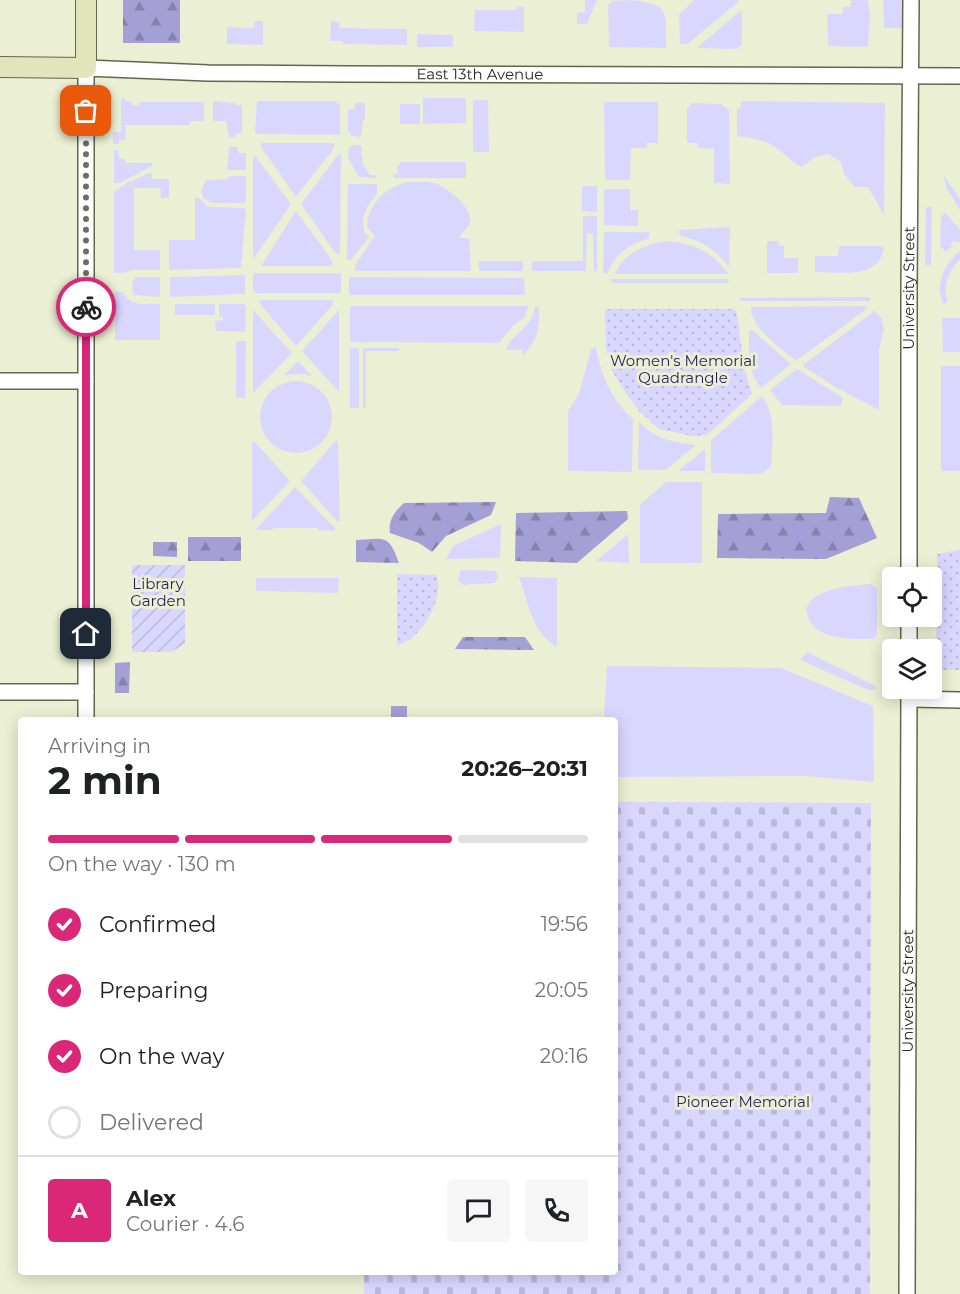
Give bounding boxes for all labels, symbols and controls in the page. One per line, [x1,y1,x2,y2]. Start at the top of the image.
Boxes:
street label: East 13th Avenue [416,64,543,84]
pin [60,85,111,136]
icon: bag [69,94,102,127]
street label: University Street [899,226,918,350]
courier [56,277,116,337]
icon: bike [70,291,103,324]
park label: Women's Memorial Quadrangle [610,351,756,387]
map controls [882,567,942,699]
button: locate [882,567,942,627]
park label: Library Garden [130,574,186,610]
pin [60,608,111,659]
icon: home [69,617,102,650]
button: layers [882,639,942,699]
text: Arriving in [48,734,151,758]
text: 20:26–20:31 [461,755,588,782]
text: 2 min [48,756,162,804]
text: On the way · 130 m [48,852,236,876]
icon: check [48,908,81,941]
text: Confirmed [99,911,216,938]
text: 19:56 [541,912,588,936]
street label: University Street [898,929,917,1053]
icon: check [48,974,81,1007]
text: Preparing [99,977,208,1004]
text: 20:05 [535,978,588,1002]
icon: check [48,1040,81,1073]
text: On the way [99,1043,224,1070]
text: 20:16 [540,1044,588,1068]
park label: Pioneer Memorial [676,1092,810,1111]
text: Delivered [99,1109,204,1136]
button: chat [447,1179,510,1242]
button: phone [525,1179,588,1242]
text: Alex [126,1185,176,1212]
text: A [71,1197,88,1224]
text: Courier · 4.6 [126,1212,244,1236]

